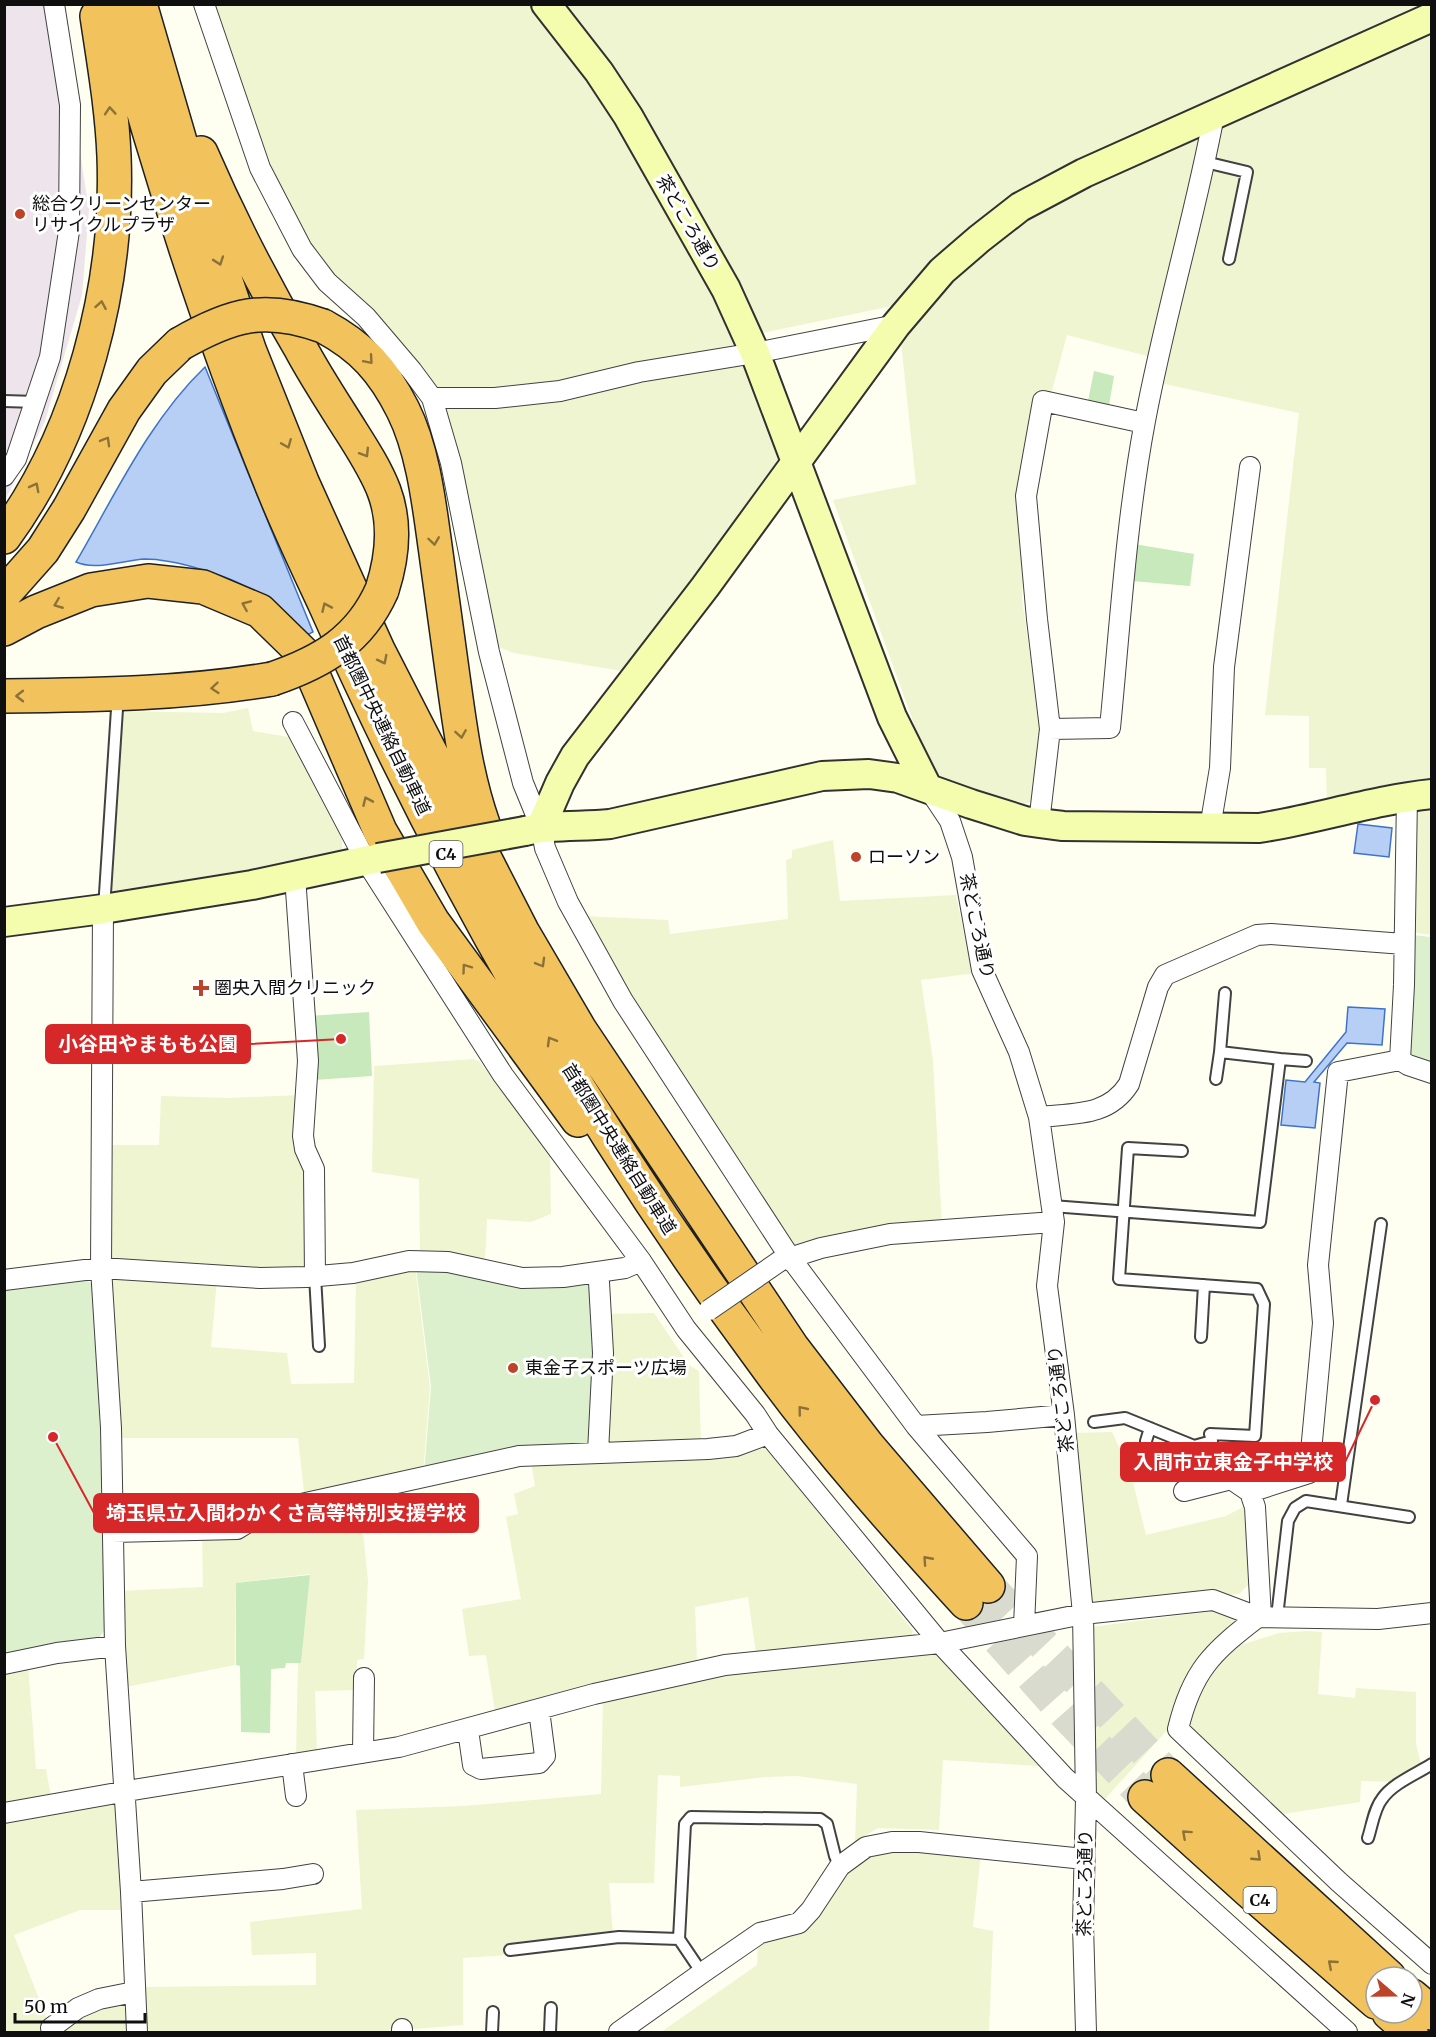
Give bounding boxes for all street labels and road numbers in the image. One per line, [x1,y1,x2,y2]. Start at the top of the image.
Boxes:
street label: 茶どころ通り [652,170,725,275]
street label: 首都圏中央連絡自動車道 [329,631,436,819]
road number: C4 [430,841,462,867]
street label: 茶どころ通り [955,871,1000,981]
street label: 首都圏中央連絡自動車道 [557,1059,682,1239]
street label: 茶どころ通り [1043,1344,1078,1454]
street label: 茶どころ通り [1072,1829,1097,1937]
road number: C4 [1244,1887,1276,1913]

